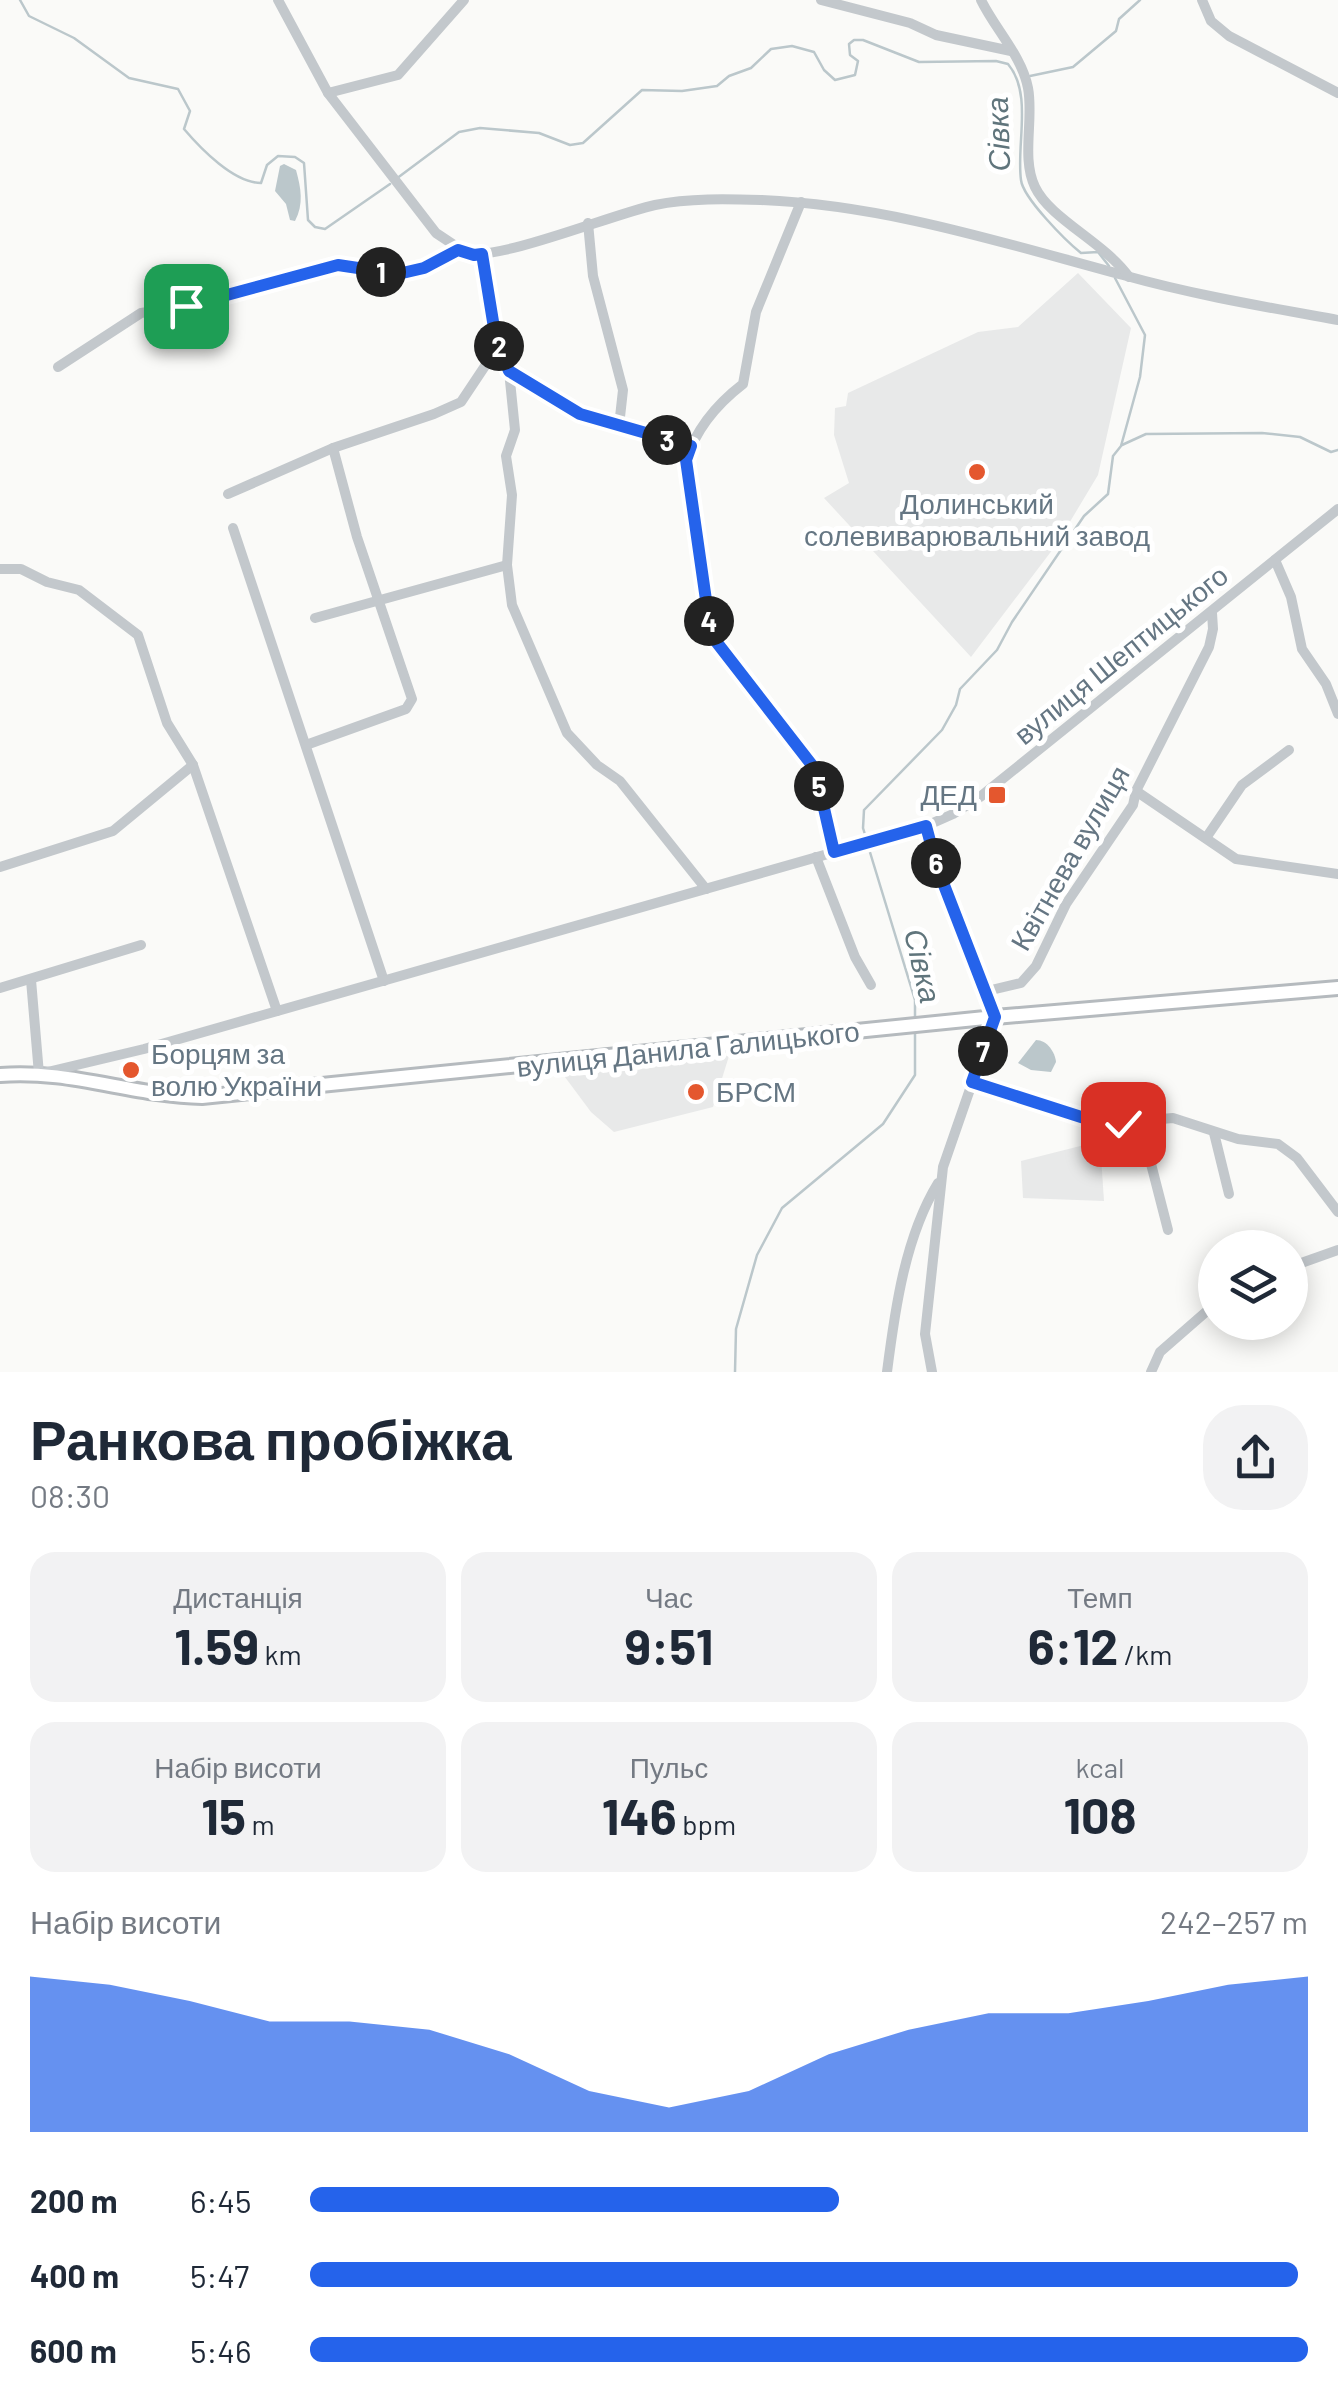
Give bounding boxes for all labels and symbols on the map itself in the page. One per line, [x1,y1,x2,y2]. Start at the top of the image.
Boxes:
water label: Сівка [978,96,1016,172]
pin: 1 [356,247,406,297]
pin [144,264,229,349]
pin: 2 [474,321,524,371]
pin: 3 [642,415,692,465]
marker: Долинський солевиварювальний завод [966,461,988,483]
place label: Долинський солевиварювальний завод [804,486,1150,552]
street label: вулиця Шептицького [1007,558,1234,751]
pin: 4 [684,596,734,646]
street label: Квітнева вулиця [1002,759,1136,956]
pin: 5 [794,761,844,811]
place label: ДЕД [920,777,977,811]
marker: ДЕД [986,784,1008,806]
pin: 6 [911,838,961,888]
water label: Сівка [898,925,950,1006]
street label: вулиця Данила Галицького [515,1013,861,1083]
pin: 7 [958,1026,1008,1076]
place label: Борцям за волю України [151,1036,322,1102]
marker: Борцям за волю України [120,1059,142,1081]
place label: БРСМ [716,1074,796,1108]
marker: БРСМ [685,1081,707,1103]
pin [1081,1082,1166,1167]

